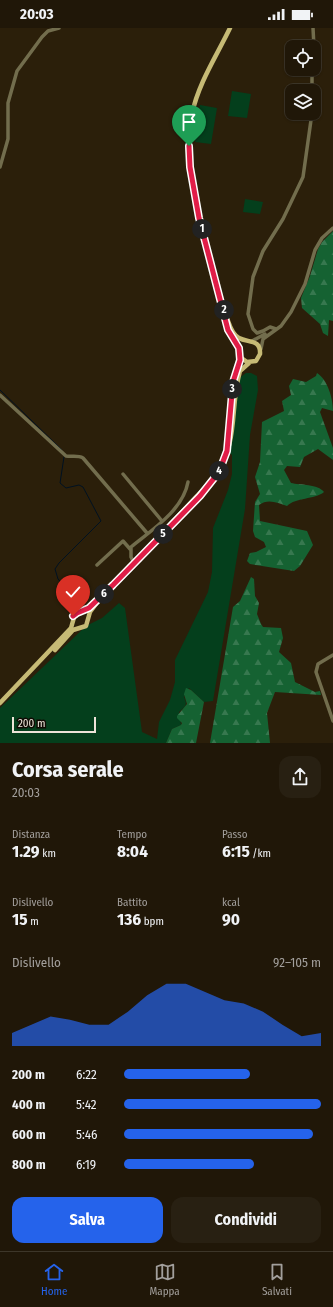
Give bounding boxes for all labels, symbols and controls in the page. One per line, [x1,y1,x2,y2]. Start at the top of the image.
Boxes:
text: 20:03 [20,5,54,23]
map controls [285,40,321,120]
button: locate [285,40,321,76]
button: layers [285,84,321,120]
pin [172,105,206,146]
icon: arrive [178,111,200,133]
pin: 1 [192,219,212,239]
text: 1 [200,222,204,235]
pin: 2 [214,300,234,320]
text: 2 [221,303,227,316]
pin: 3 [222,379,242,399]
text: 3 [229,382,235,395]
pin: 4 [209,461,229,481]
text: 4 [216,464,222,477]
pin: 5 [153,524,173,544]
text: 5 [160,527,166,540]
pin [56,575,90,616]
icon: check [62,581,84,603]
pin: 6 [94,584,114,604]
text: 6 [101,587,107,600]
scale bar [12,715,96,734]
text: 200 m [18,717,45,730]
text: Corsa serale [12,756,124,783]
button: share [279,756,321,798]
text: 20:03 [12,785,40,800]
text: Distanza [12,828,50,841]
text: Tempo [117,828,147,841]
text: Passo [222,828,248,841]
text: 1.29 [12,841,40,862]
text: 8:04 [117,841,148,862]
text: 6:15 [222,841,250,862]
text: km [40,847,56,860]
text: /km [250,847,271,860]
text: Dislivello [12,896,53,909]
text: Battito [117,896,148,909]
text: kcal [222,896,240,909]
text: 15 [12,909,28,930]
text: 136 [117,909,141,930]
text: 90 [222,909,240,930]
text: m [28,915,39,928]
text: bpm [141,915,164,928]
text: Dislivello [12,955,61,970]
text: 92–105 m [273,955,321,970]
text: 200 m [12,1067,45,1082]
text: 6:22 [76,1067,97,1082]
text: 400 m [12,1097,46,1112]
text: 5:42 [76,1097,97,1112]
text: 600 m [12,1127,46,1142]
text: 5:46 [76,1127,97,1142]
text: 800 m [12,1157,46,1172]
text: 6:19 [76,1157,96,1172]
button: Salva [12,1197,163,1243]
button: Condividi [171,1197,321,1243]
tab: Home [41,1261,67,1298]
tab: Mappa [150,1261,180,1298]
tab: Salvati [262,1261,292,1298]

